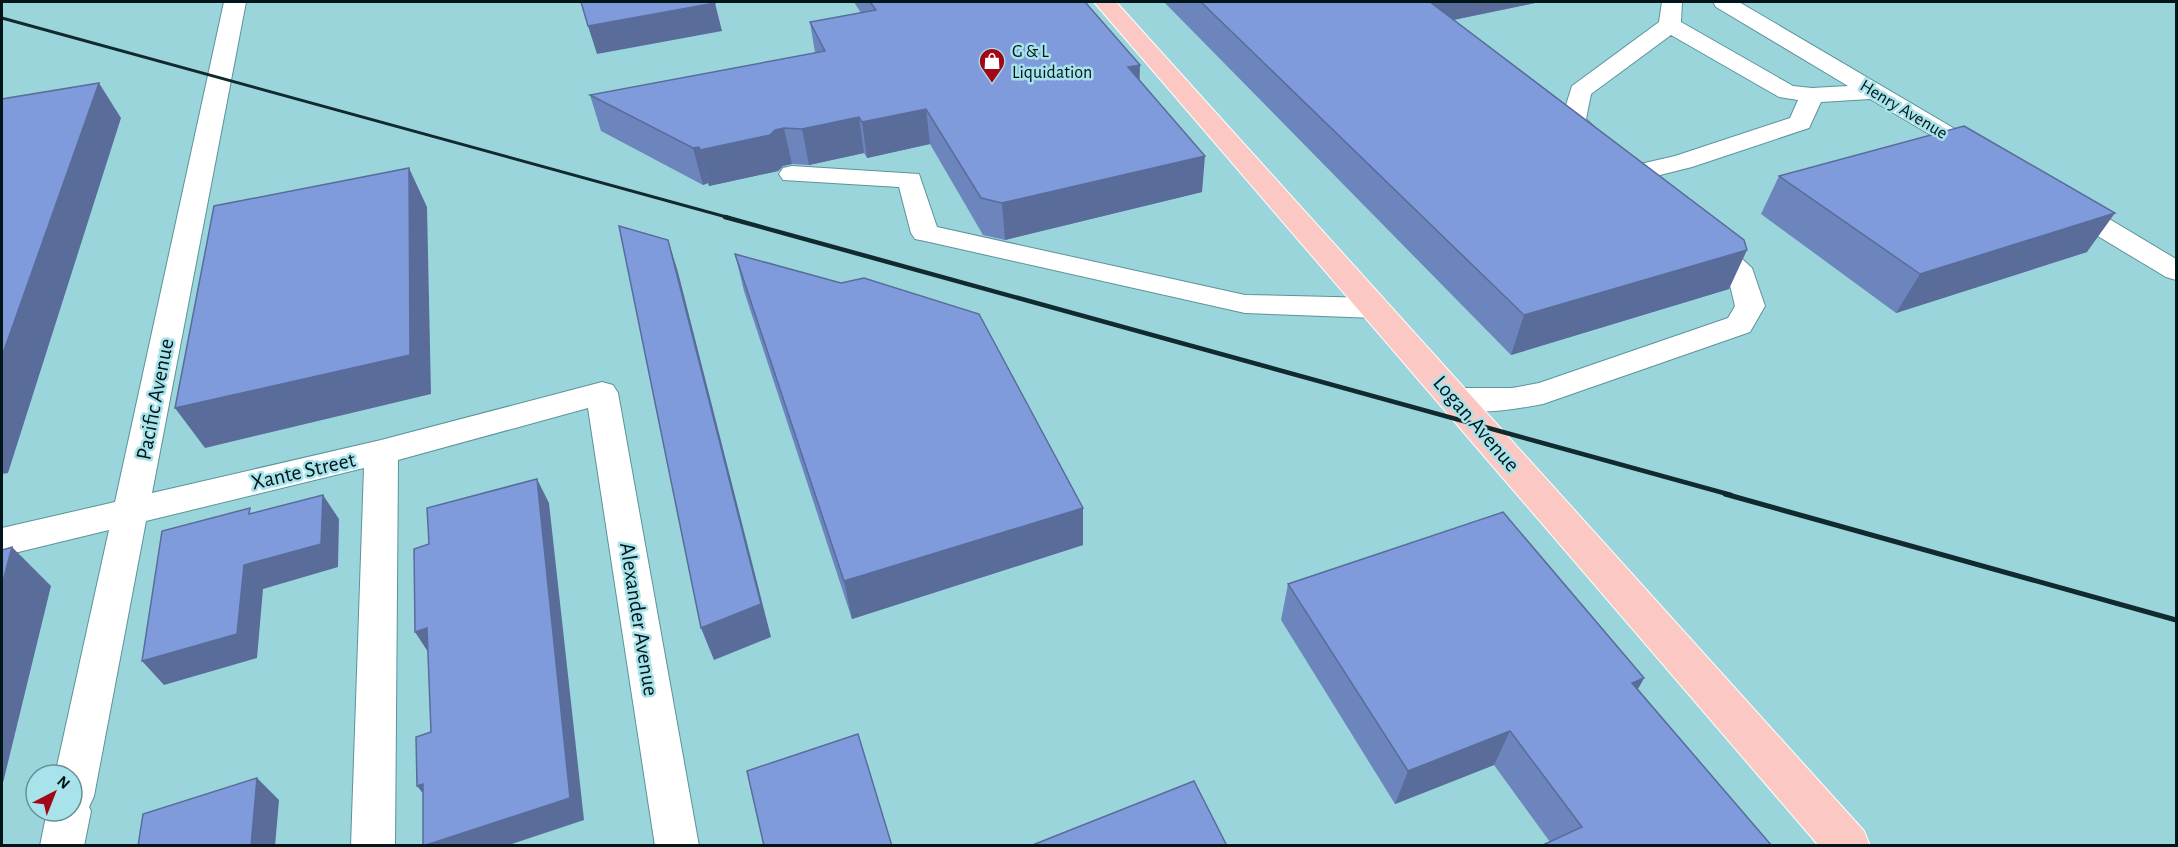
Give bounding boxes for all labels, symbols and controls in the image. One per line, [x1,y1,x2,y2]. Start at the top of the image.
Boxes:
place label: G & L Liquidation [1012,43,1092,82]
shop icon: G & L Liquidation [977,46,1007,84]
street label: Henry Avenue [1857,77,1950,143]
street label: Pacific Avenue [132,337,178,462]
street label: Logan Avenue [1429,371,1524,476]
street label: Xante Street [249,448,358,494]
street label: Alexander Avenue [616,541,662,697]
north arrow [24,763,84,823]
text: N [54,773,73,792]

